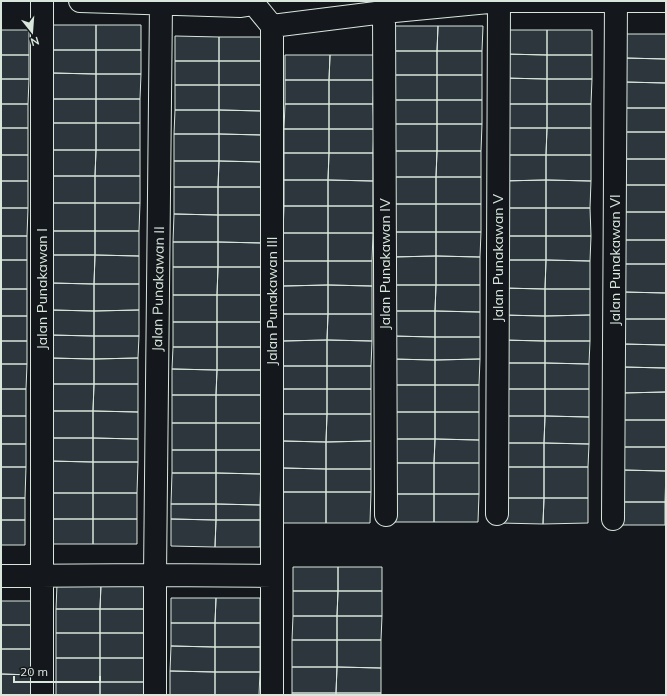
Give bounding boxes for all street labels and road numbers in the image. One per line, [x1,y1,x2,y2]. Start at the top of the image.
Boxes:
street label: Jalan Punakawan V [489,194,507,322]
street label: Jalan Punakawan VI [606,194,624,326]
street label: Jalan Punakawan IV [376,198,394,330]
street label: Jalan Punakawan II [148,226,168,352]
street label: Jalan Punakawan I [33,228,51,350]
street label: Jalan Punakawan III [263,237,281,365]

